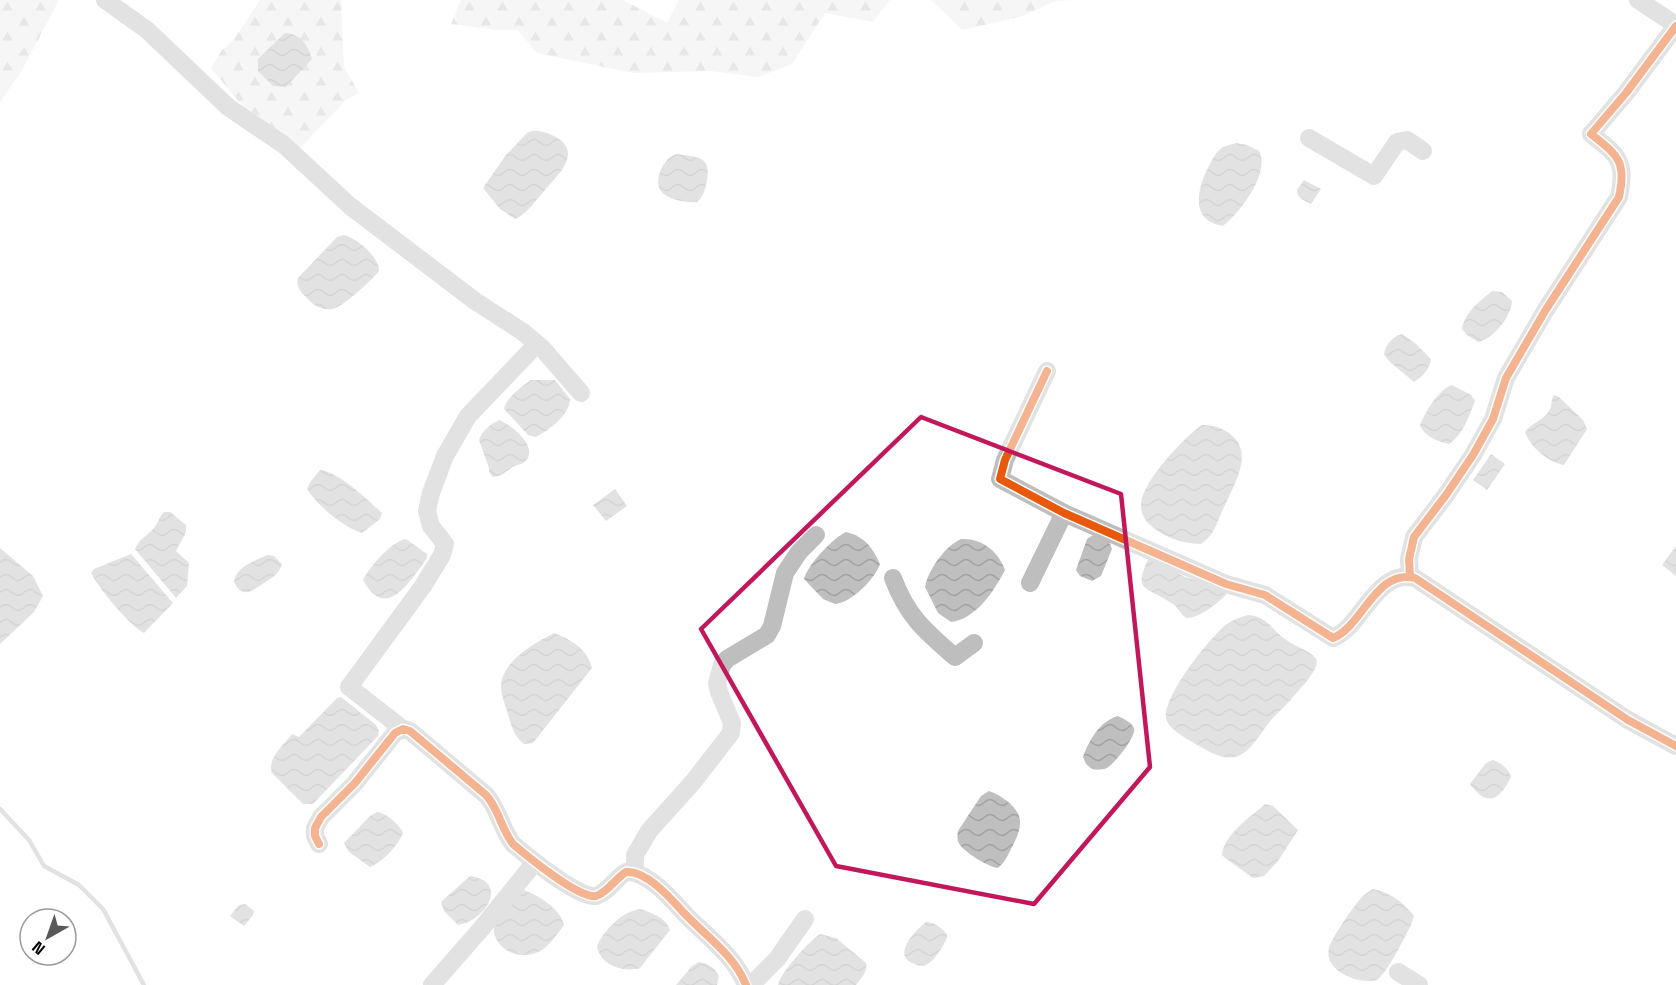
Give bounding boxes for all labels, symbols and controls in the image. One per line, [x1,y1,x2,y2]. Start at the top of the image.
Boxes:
north arrow [18,907,78,967]
text: N [28,937,50,960]

